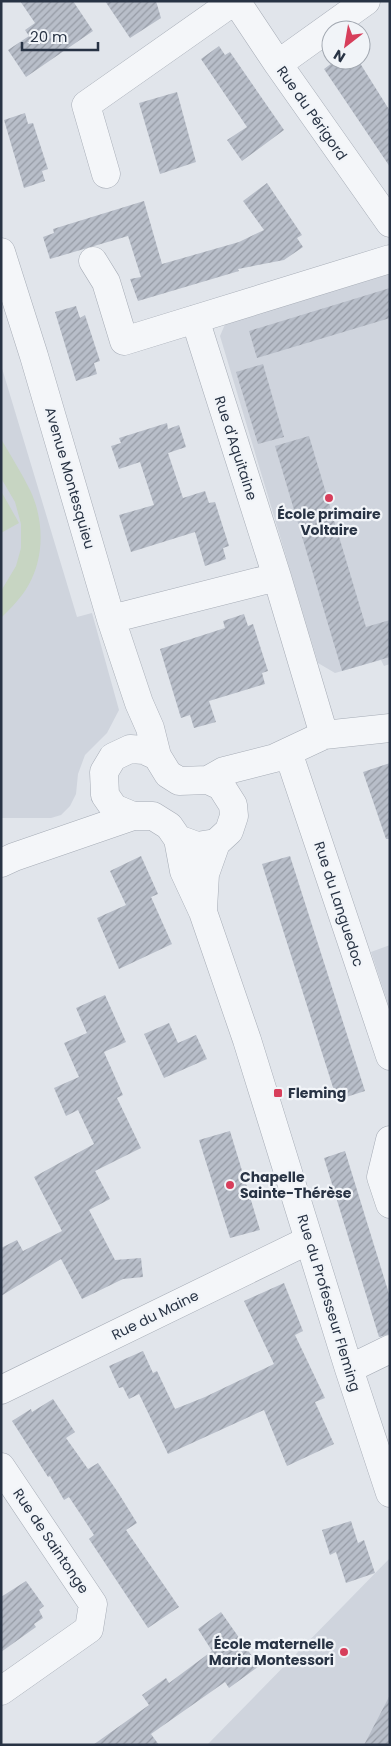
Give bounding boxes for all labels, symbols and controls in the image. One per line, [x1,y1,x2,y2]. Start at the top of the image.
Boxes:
scale bar [22,20,99,52]
north arrow [321,20,371,70]
text: 20 m [30,26,68,47]
text: N [330,45,349,67]
street label: Rue du Périgord [272,62,352,164]
street label: Rue d'Aquitaine [210,393,262,503]
street label: Avenue Montesquieu [40,405,100,551]
marker: École primaire Voltaire [323,492,335,504]
place label: École primaire Voltaire [277,504,381,540]
street label: Rue du Languedoc [309,839,369,969]
place label: Fleming [288,1083,346,1103]
marker: Fleming [272,1087,284,1099]
place label: Chapelle Sainte-Thérèse [240,1167,352,1203]
marker: Chapelle Sainte-Thérèse [224,1179,236,1191]
street label: Rue du Professeur Fleming [292,1212,366,1394]
street label: Rue du Maine [108,1285,202,1345]
street label: Rue de Saintonge [8,1484,94,1598]
place label: École maternelle Maria Montessori [209,1634,334,1670]
marker: École maternelle Maria Montessori [338,1646,350,1658]

